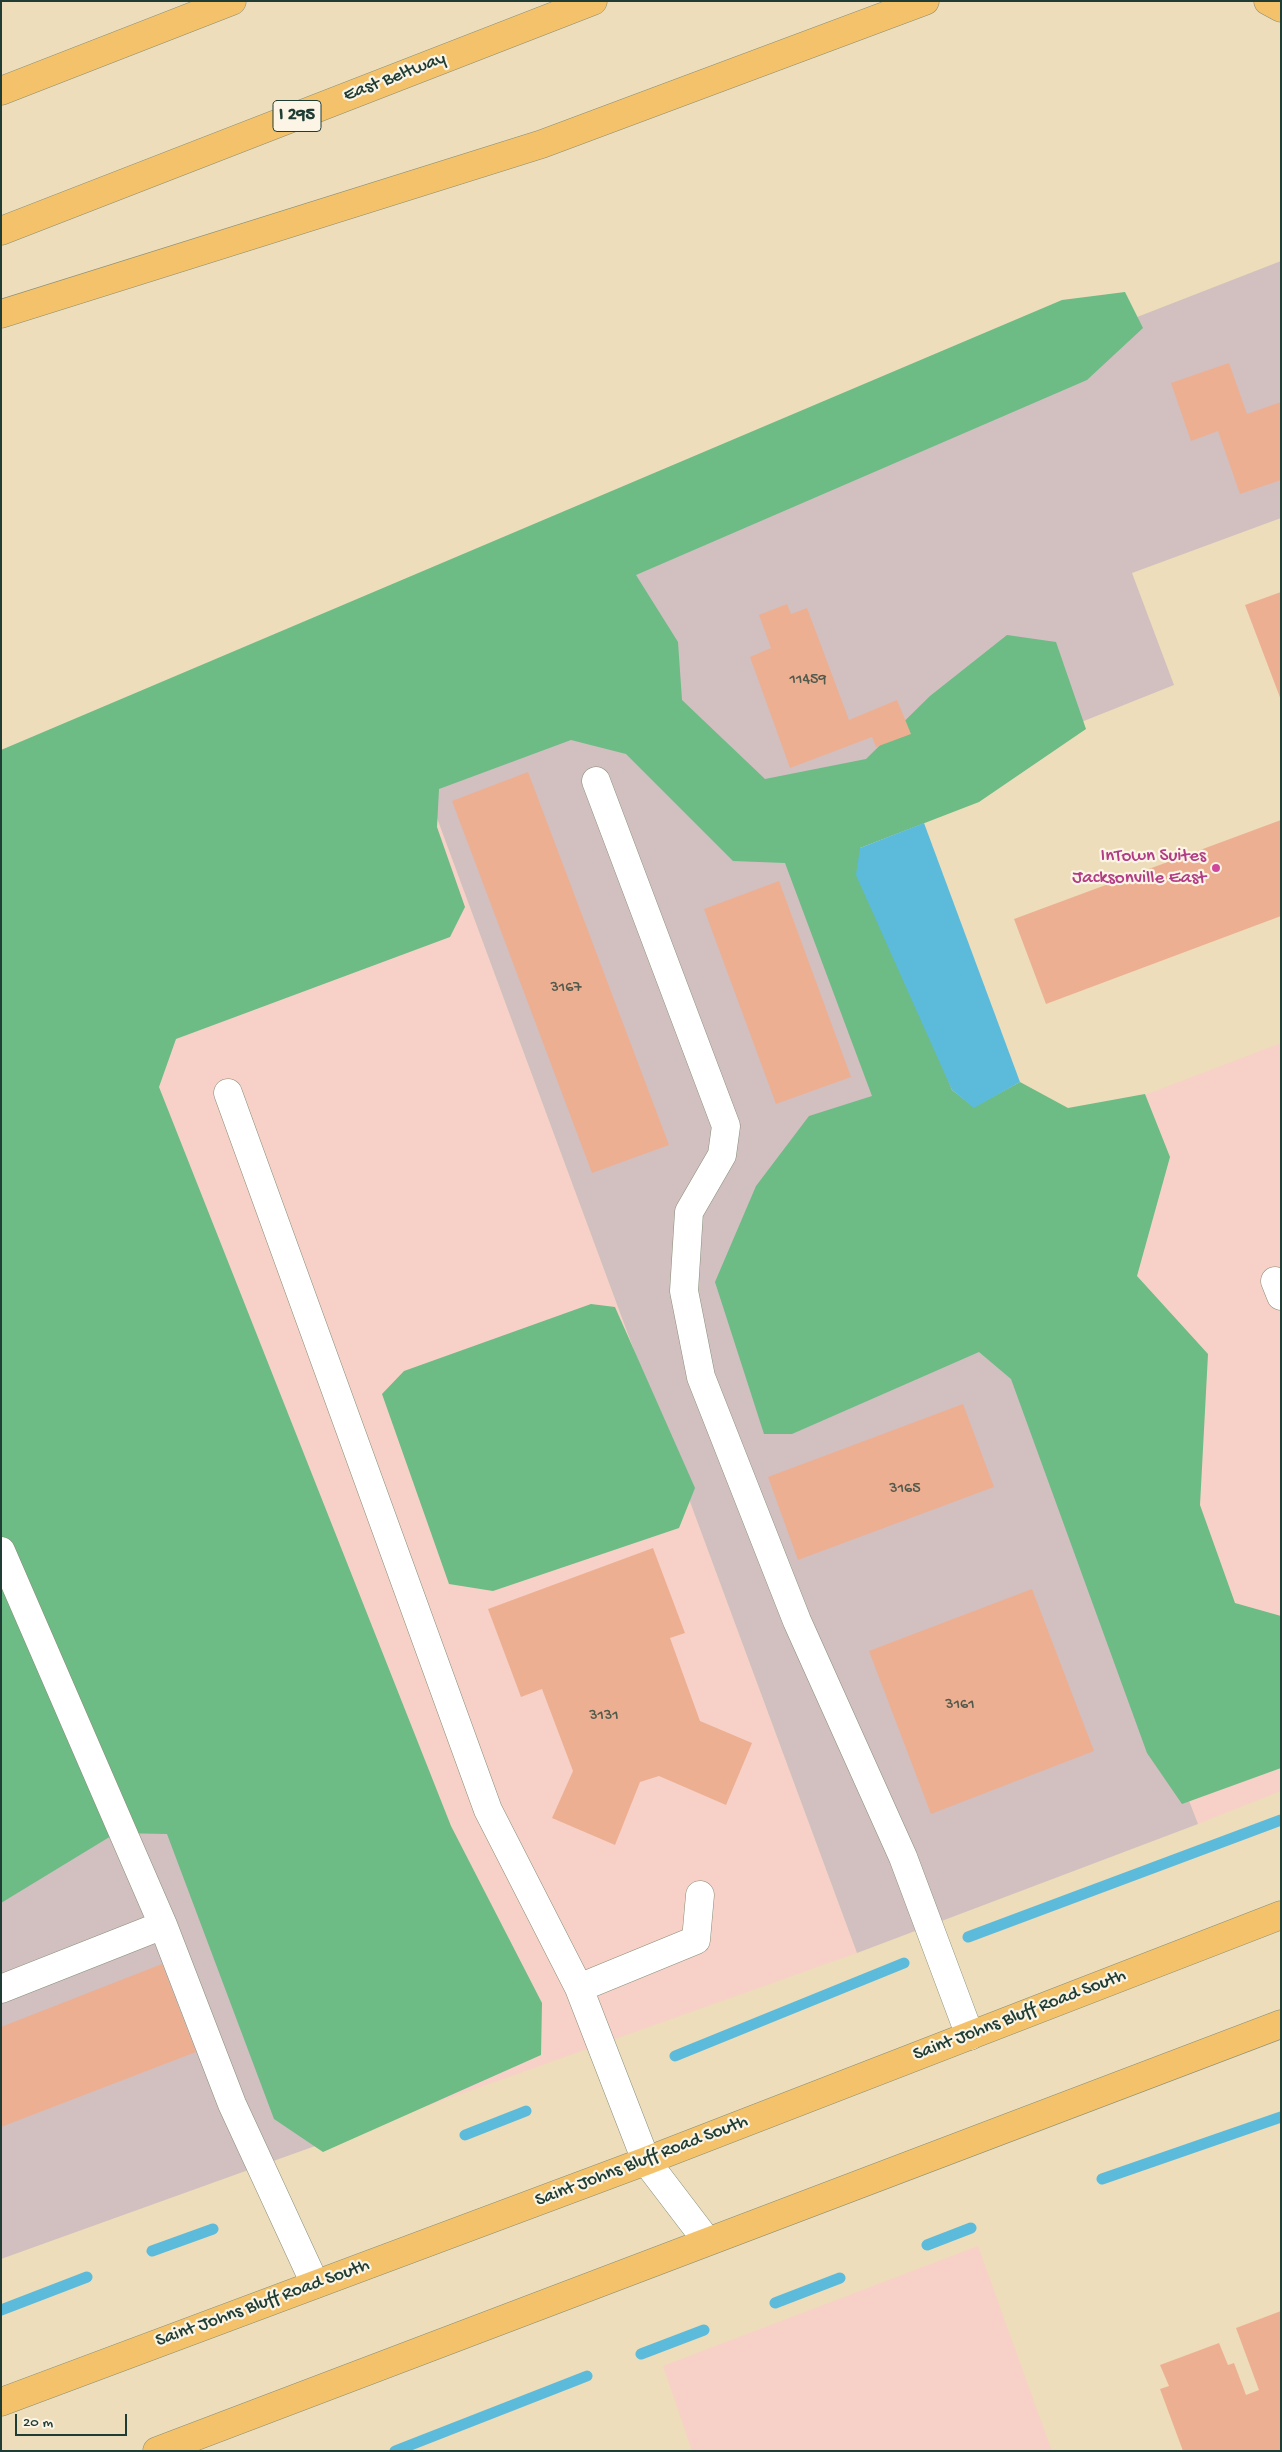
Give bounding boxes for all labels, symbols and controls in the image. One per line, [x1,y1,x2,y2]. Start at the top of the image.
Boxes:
street label: East Beltway [341,48,449,108]
road number: I 295 [273,100,321,132]
house number: 11459 [790,671,826,691]
place label: InTown Suites Jacksonville East [1072,846,1206,890]
marker: InTown Suites Jacksonville East [1210,862,1222,874]
house number: 3167 [550,979,582,999]
house number: 3165 [889,1480,921,1500]
house number: 3161 [945,1696,975,1716]
house number: 3131 [589,1707,619,1727]
street label: Saint Johns Bluff Road South [910,1965,1130,2067]
street label: Saint Johns Bluff Road South [532,2111,752,2213]
street label: Saint Johns Bluff Road South [153,2255,373,2353]
scale bar [18,2404,130,2436]
text: 20 m [23,2414,53,2432]

